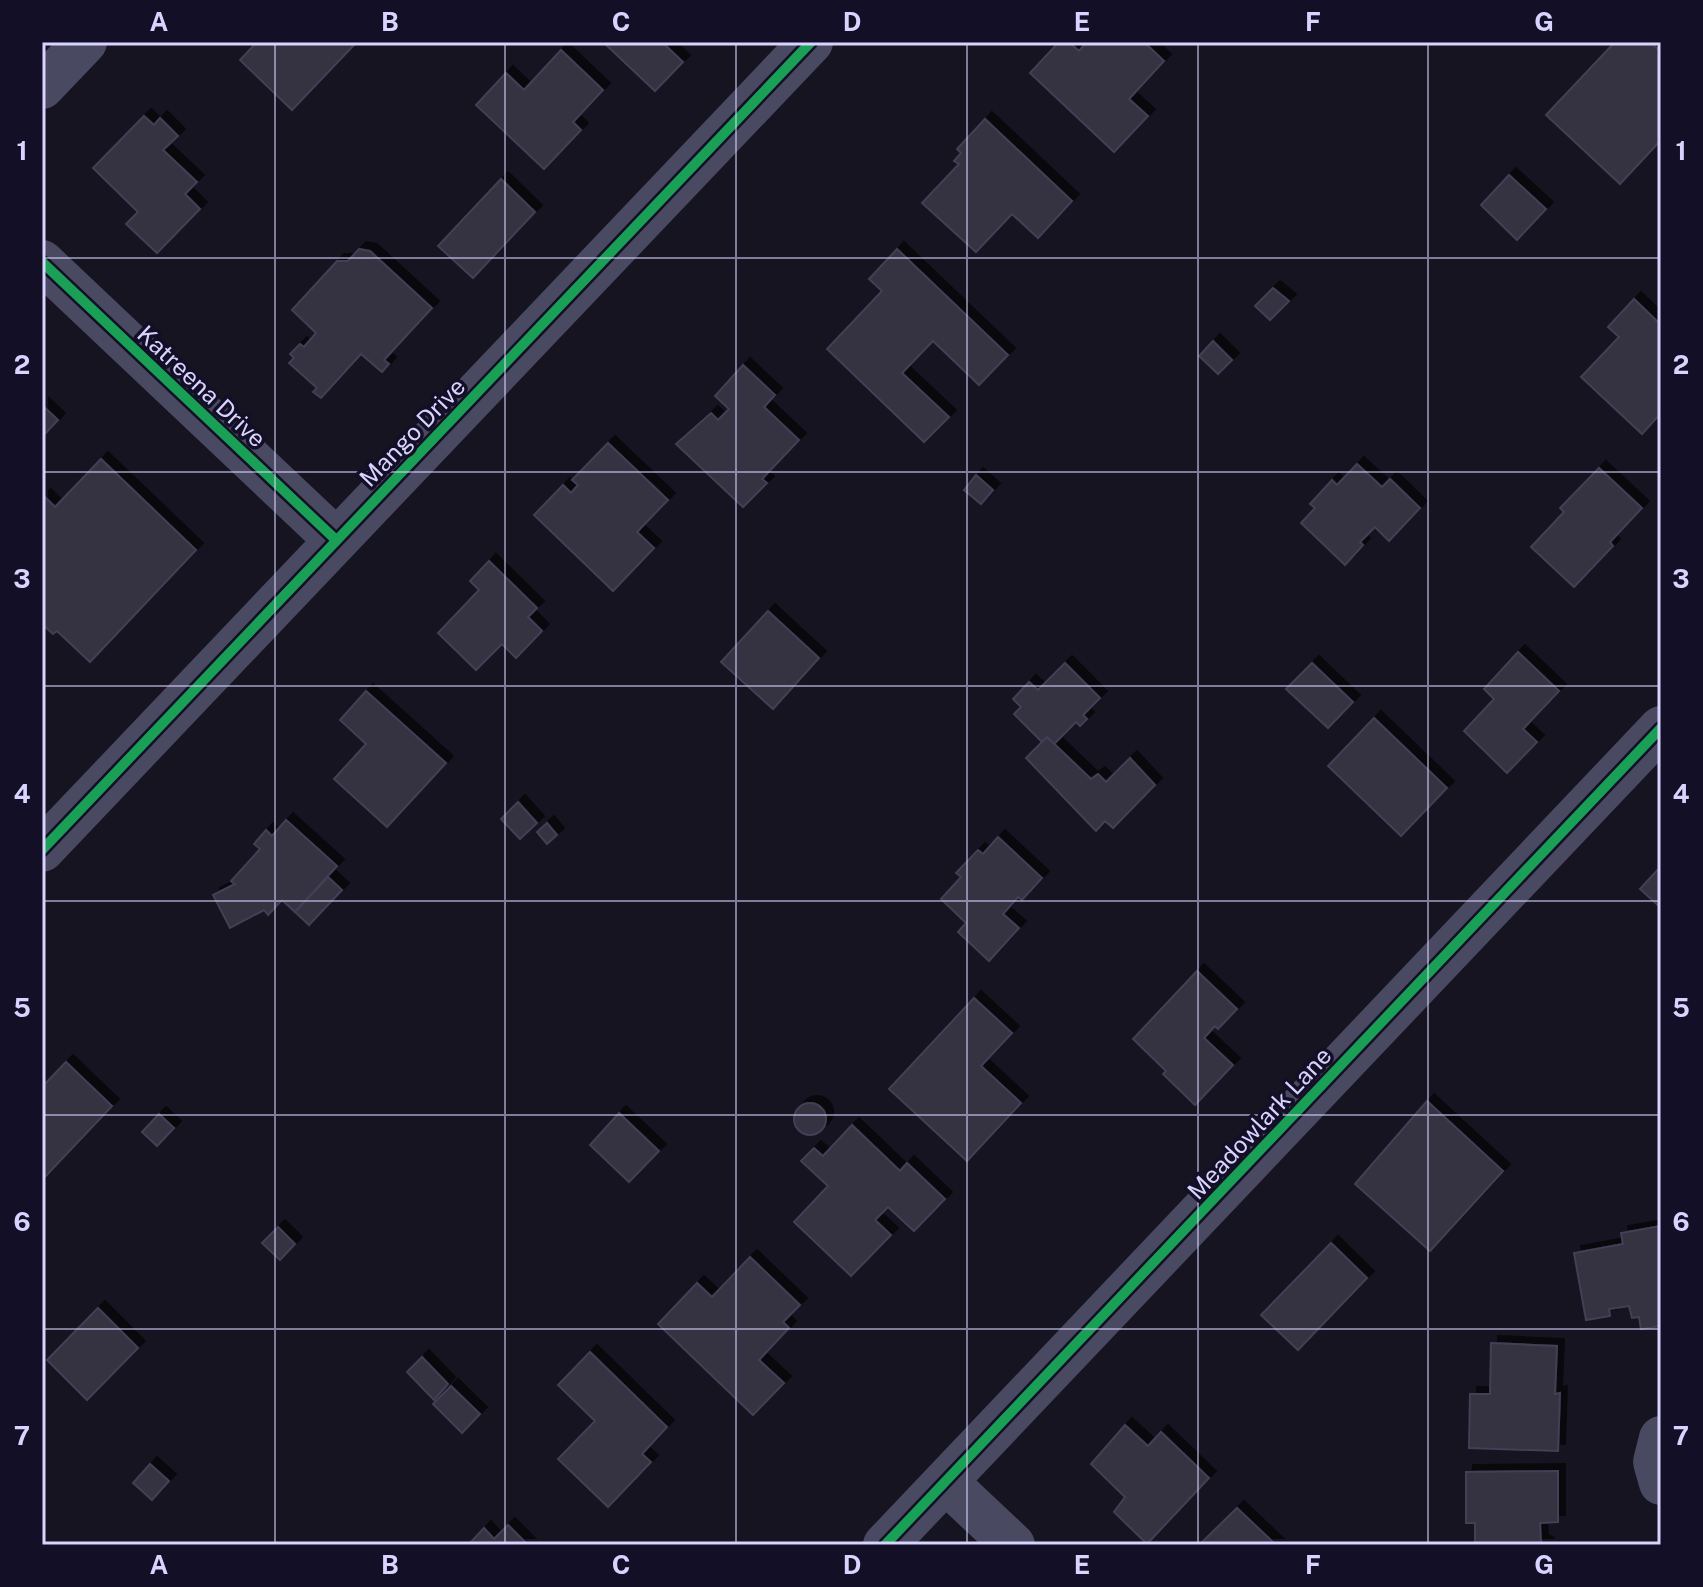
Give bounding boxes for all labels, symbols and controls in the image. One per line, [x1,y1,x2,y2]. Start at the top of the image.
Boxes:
text: A [150,6,169,37]
text: B [381,6,399,37]
text: C [612,6,630,37]
text: D [843,6,861,37]
text: E [1074,6,1090,37]
text: F [1305,6,1321,37]
text: G [1534,6,1554,37]
text: 1 [16,135,28,166]
text: 1 [1675,135,1687,166]
street label: Katreena Drive [132,320,272,452]
text: 2 [14,349,30,380]
text: 2 [1673,349,1689,380]
street label: Mango Drive [353,372,471,492]
text: 3 [13,563,31,594]
text: 3 [1672,563,1690,594]
text: 4 [13,778,31,809]
text: 4 [1672,778,1690,809]
text: 5 [13,992,31,1023]
text: 5 [1672,992,1690,1023]
street label: Meadowlark Lane [1181,1041,1337,1205]
text: 6 [13,1206,31,1237]
text: 6 [1672,1206,1690,1237]
text: 7 [14,1420,30,1451]
text: 7 [1673,1420,1689,1451]
text: A [150,1549,169,1580]
text: B [381,1549,399,1580]
text: C [612,1549,630,1580]
text: D [843,1549,861,1580]
text: E [1074,1549,1090,1580]
text: F [1305,1549,1321,1580]
text: G [1534,1549,1554,1580]

